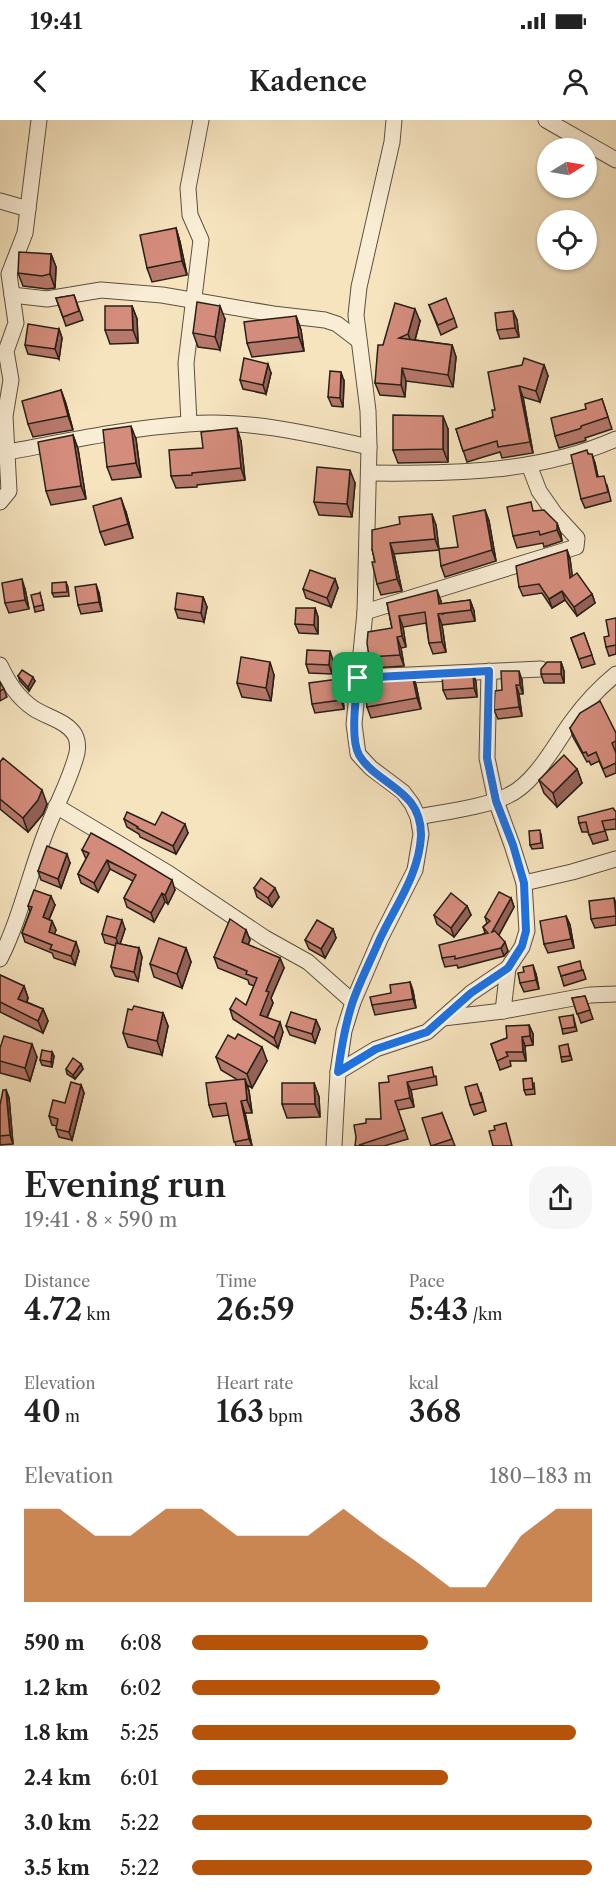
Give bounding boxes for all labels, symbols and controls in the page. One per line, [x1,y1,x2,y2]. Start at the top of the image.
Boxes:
text: 19:41 [30,8,83,35]
icon: back [24,65,57,98]
text: Kadence [249,65,367,98]
icon: person [559,65,592,98]
north arrow [537,138,597,198]
map controls [537,138,597,270]
button: locate [537,210,597,270]
pin [332,652,383,703]
icon: arrive [341,661,374,694]
text: Evening run [24,1165,226,1206]
button: share [529,1166,592,1229]
text: 19:41 · 8 × 590 m [24,1208,177,1232]
text: Distance [24,1271,90,1291]
text: Time [216,1271,257,1291]
text: Pace [409,1271,445,1291]
text: 4.72 [24,1291,82,1328]
text: 26:59 [216,1291,295,1328]
text: 5:43 [409,1291,468,1328]
text: km [82,1304,111,1324]
text: /km [468,1304,502,1324]
text: Elevation [24,1373,95,1393]
text: Heart rate [216,1373,293,1393]
text: kcal [409,1373,439,1393]
text: 40 [24,1393,61,1430]
text: 163 [216,1393,264,1430]
text: 368 [409,1393,462,1430]
text: m [61,1406,80,1426]
text: bpm [264,1406,303,1426]
text: Elevation [24,1464,113,1488]
text: 180–183 m [489,1464,592,1488]
text: 590 m [24,1631,85,1655]
text: 6:08 [120,1631,162,1655]
text: 1.2 km [24,1676,88,1700]
text: 6:02 [120,1676,162,1700]
text: 1.8 km [24,1721,89,1745]
text: 5:25 [120,1721,159,1745]
text: 2.4 km [24,1766,91,1790]
text: 6:01 [120,1766,158,1790]
text: 3.0 km [24,1811,91,1835]
text: 5:22 [120,1811,159,1835]
text: 3.5 km [24,1856,90,1880]
text: 5:22 [120,1856,159,1880]

